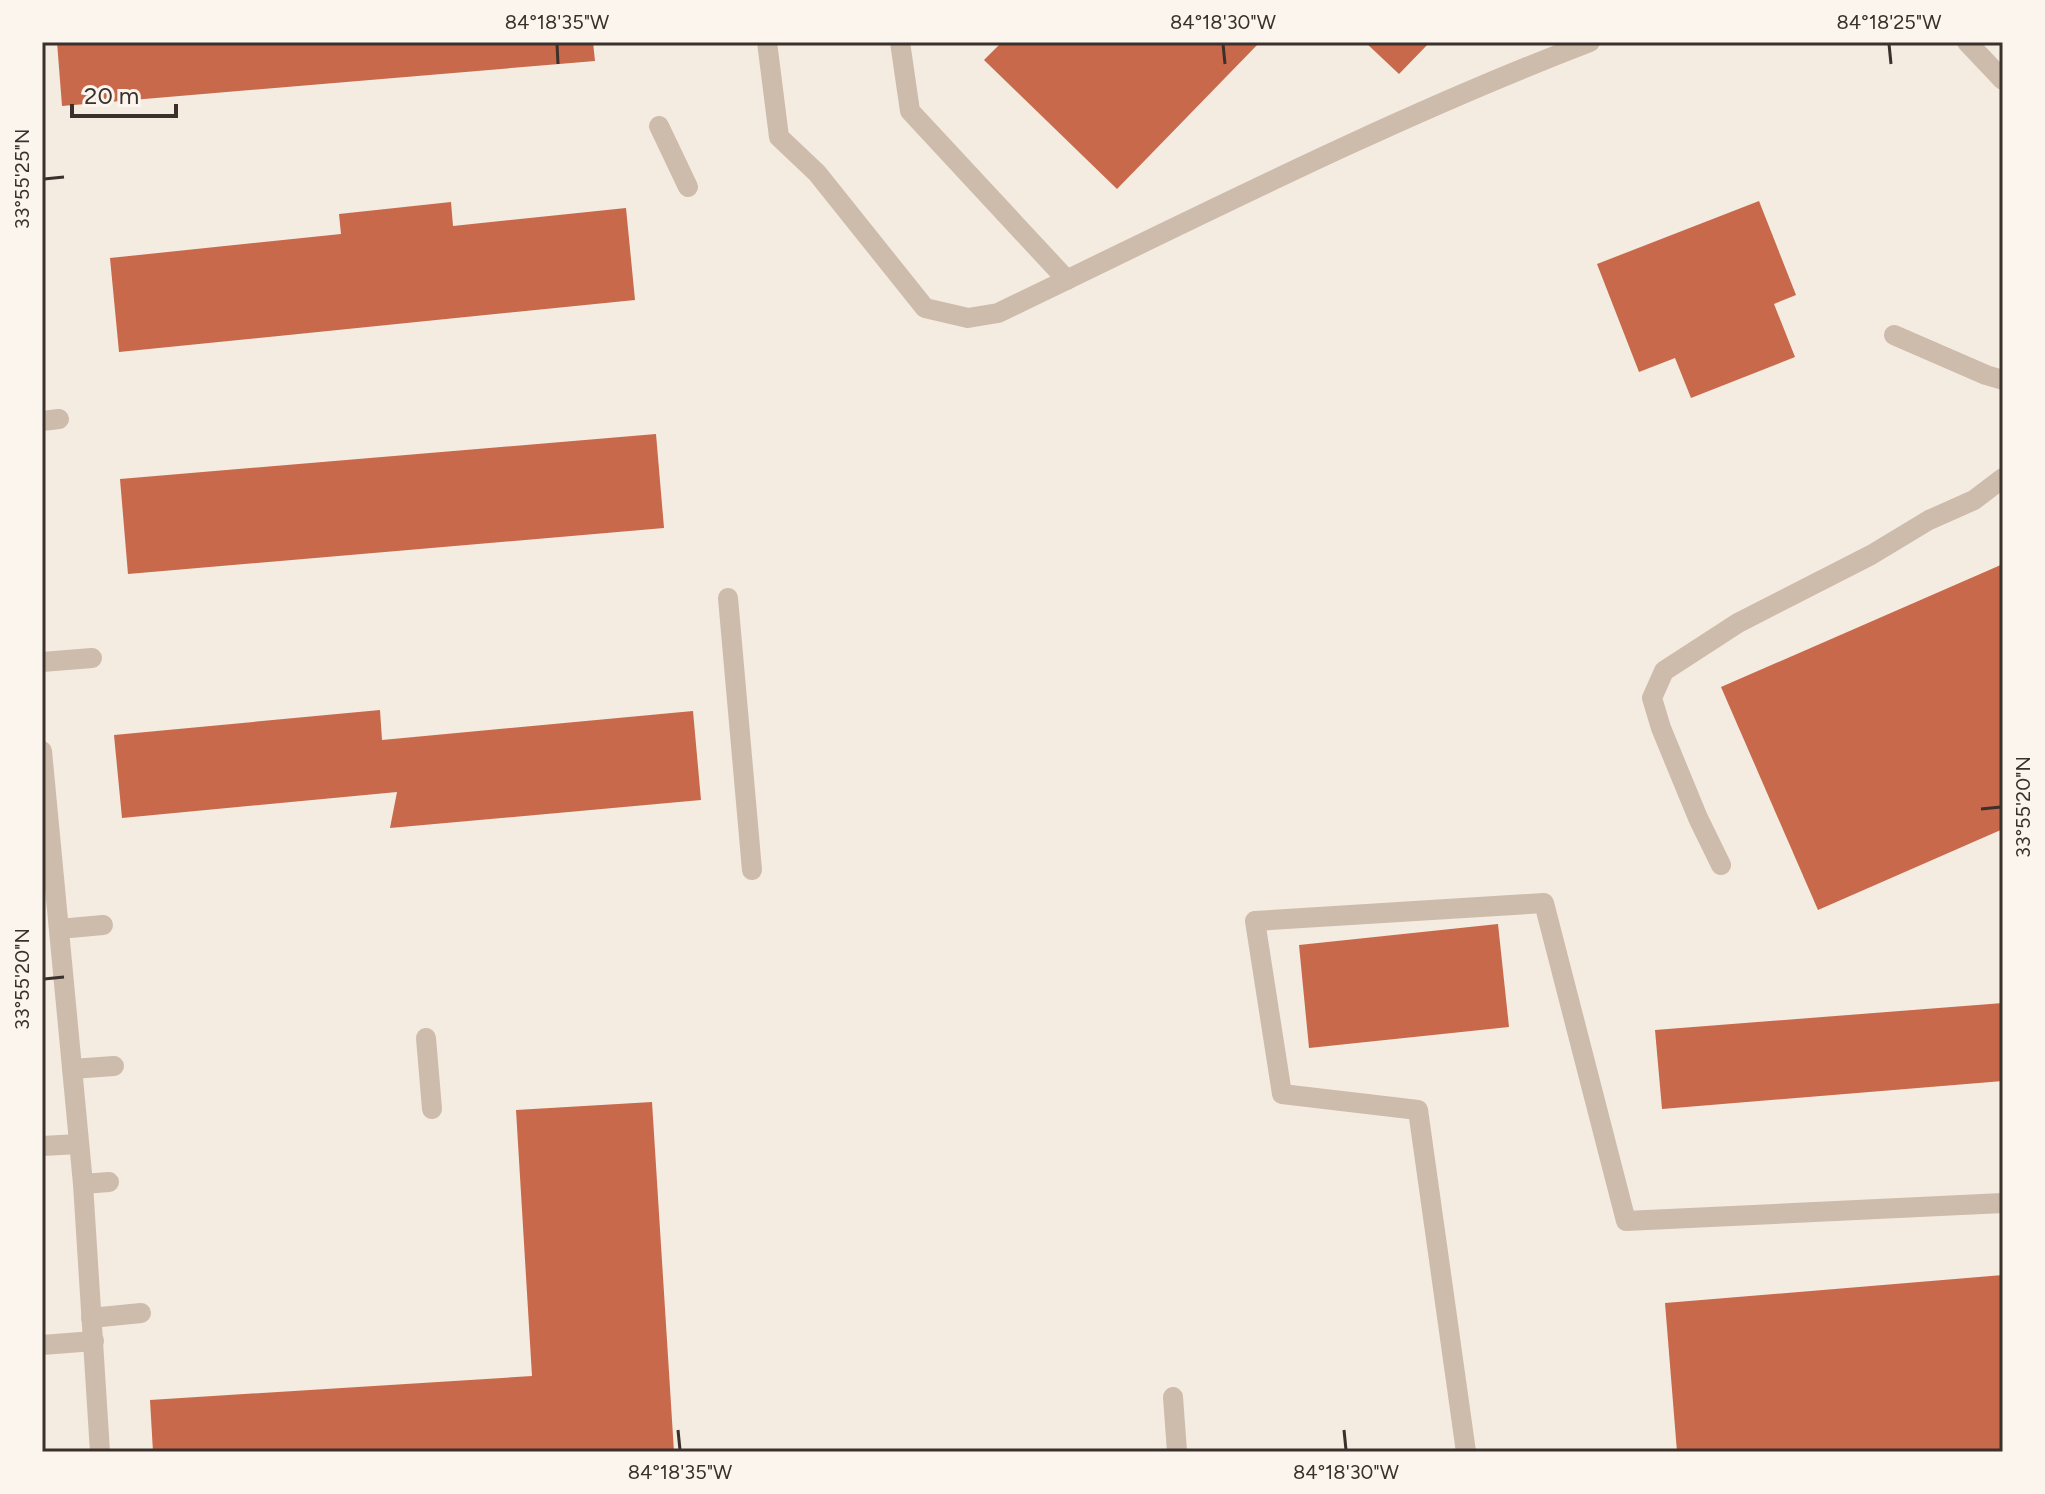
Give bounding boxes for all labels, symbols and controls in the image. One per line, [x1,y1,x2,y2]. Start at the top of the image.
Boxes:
text: 84°18'35"W [505,10,609,34]
text: 84°18'30"W [1170,10,1276,34]
text: 84°18'25"W [1837,10,1941,34]
scale bar [72,68,176,118]
text: 20 m [84,81,139,110]
text: 33°55'25"N [10,129,34,229]
text: 33°55'20"N [2011,756,2035,858]
text: 33°55'20"N [10,928,34,1030]
text: 84°18'35"W [628,1460,732,1484]
text: 84°18'30"W [1293,1460,1399,1484]

